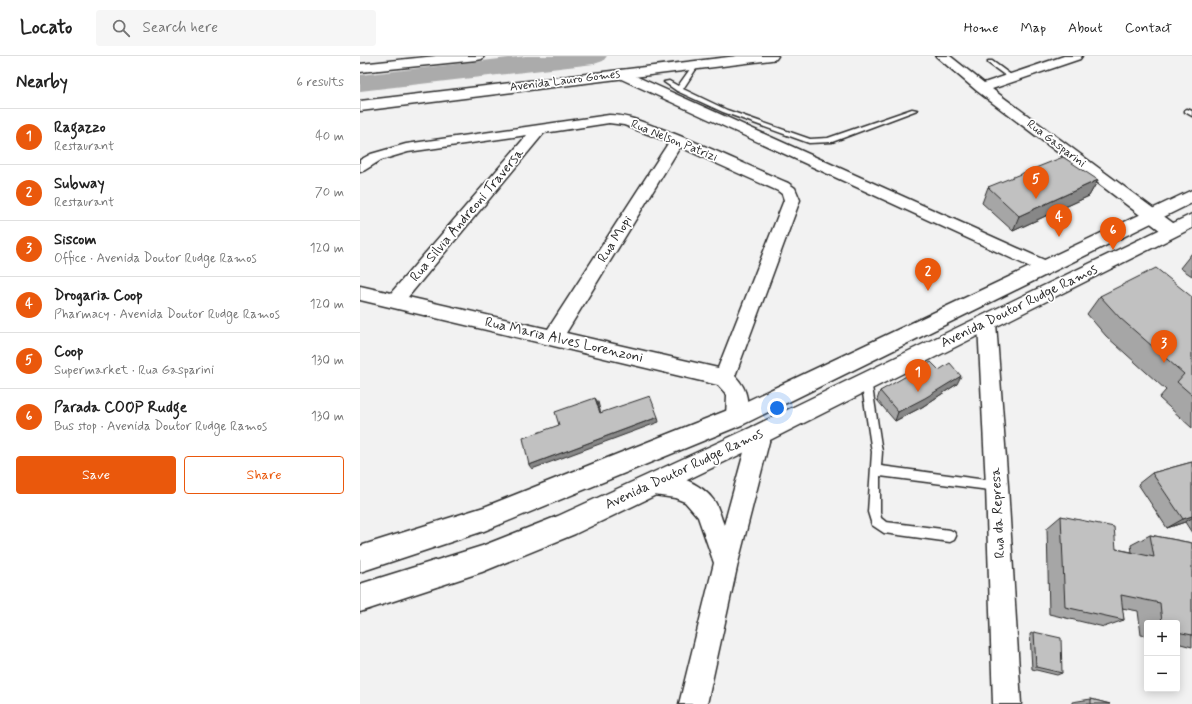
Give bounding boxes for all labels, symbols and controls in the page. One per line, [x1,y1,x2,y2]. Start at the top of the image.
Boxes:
search box [96,10,376,46]
text: Locato [20,15,72,40]
icon: search [110,17,132,39]
text: Search here [142,18,218,38]
text: Home [964,19,998,37]
text: Map [1020,19,1046,37]
text: About [1068,19,1103,37]
text: Contact [1125,19,1172,37]
street label: Avenida Lauro Gomes [509,66,621,96]
text: Nearby [16,71,68,93]
text: 6 results [296,74,344,91]
street label: Rua Nelson Patrizi [628,116,720,166]
street label: Rua Gasparini [1023,117,1089,172]
text: Ragazzo [54,118,105,138]
text: 1 [26,128,32,145]
text: 40 m [315,128,344,145]
text: Restaurant [54,138,114,155]
street label: Rua Silvia Andreoni Traversa [406,144,528,285]
pin: 5 [1023,166,1049,199]
text: Subway [54,174,105,194]
text: 2 [26,184,32,201]
text: 70 m [315,184,344,201]
text: Restaurant [54,194,114,211]
pin: 4 [1046,204,1072,237]
street label: Rua Mopi [594,212,636,266]
pin: 6 [1100,217,1126,250]
text: Siscom [54,230,96,250]
text: 3 [26,240,32,257]
text: 120 m [310,240,344,257]
text: Office · Avenida Doutor Rudge Ramos [54,250,257,267]
pin: 2 [915,258,941,291]
street label: Avenida Doutor Rudge Ramos [938,260,1101,353]
text: Drogaria Coop [54,286,143,306]
text: 4 [25,296,33,313]
text: 120 m [310,296,344,313]
text: Pharmacy · Avenida Doutor Rudge Ramos [54,306,280,323]
street label: Rua Maria Alves Lorenzoni [483,313,645,367]
pin: 3 [1151,330,1177,363]
text: Coop [54,342,83,362]
text: 5 [25,352,33,369]
text: 130 m [311,352,344,369]
pin: 1 [905,359,931,392]
text: Supermarket · Rua Gasparini [54,362,214,379]
text: Parada COOP Rudge [54,398,187,418]
your location [767,398,787,418]
text: 6 [26,408,32,425]
text: 130 m [311,408,344,425]
text: Bus stop · Avenida Doutor Rudge Ramos [54,418,267,435]
street label: Avenida Doutor Rudge Ramos [602,424,767,515]
button: Save [16,456,176,494]
button: Share [184,456,344,494]
street label: Rua da Represa [987,467,1009,559]
map controls [1144,620,1180,692]
button: + [1144,620,1180,656]
button: − [1144,656,1180,692]

